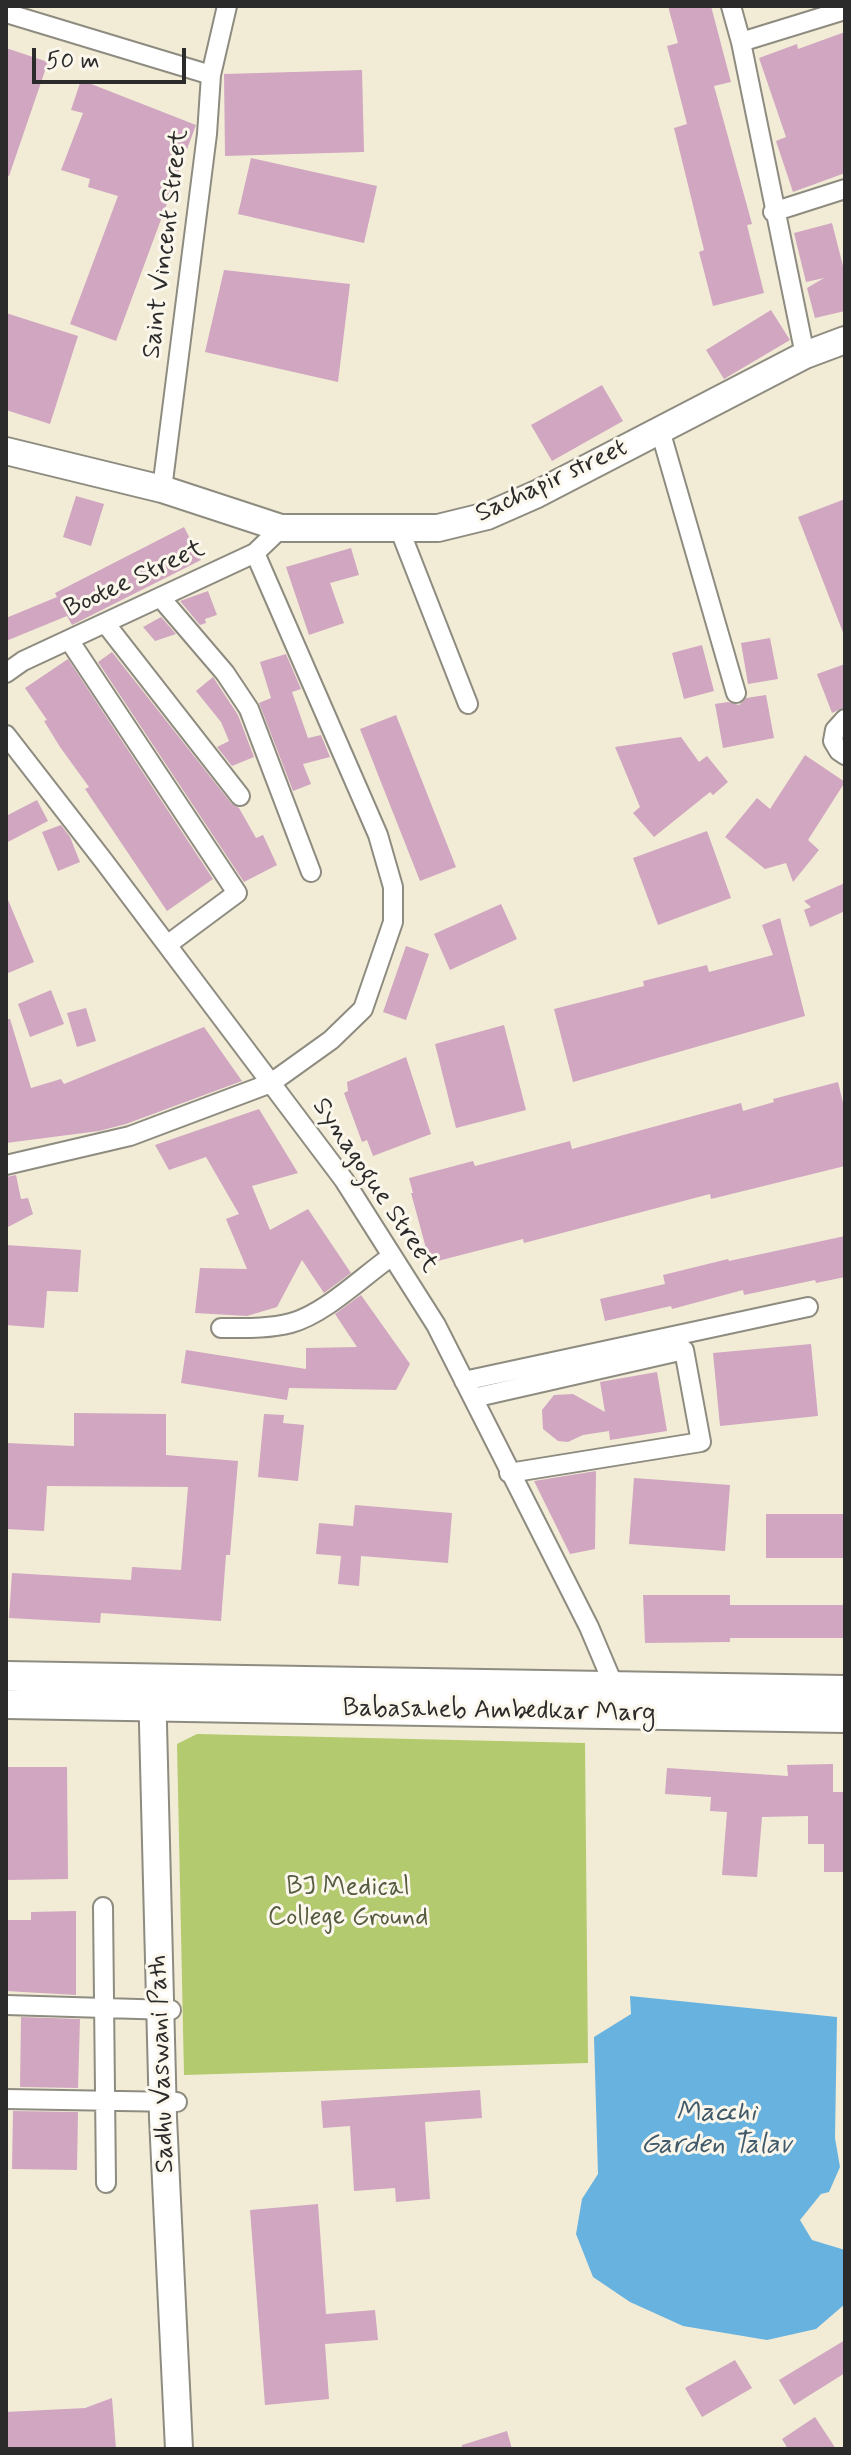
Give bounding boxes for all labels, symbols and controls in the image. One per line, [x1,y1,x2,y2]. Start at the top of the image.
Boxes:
scale bar [36,32,190,82]
text: 50 m [46,46,100,77]
street label: Saint Vincent Street [137,127,197,361]
street label: Sachapir street [471,433,633,531]
street label: Bootee Street [60,534,210,626]
street label: Synagogue Street [304,1093,444,1279]
street label: Babasaheb Ambedkar Marg [342,1694,656,1730]
park label: BJ Medical College Ground [268,1873,428,1934]
street label: Sadhu Vaswani Path [144,1954,182,2174]
water label: Macchi Garden Talav [641,2097,791,2163]

